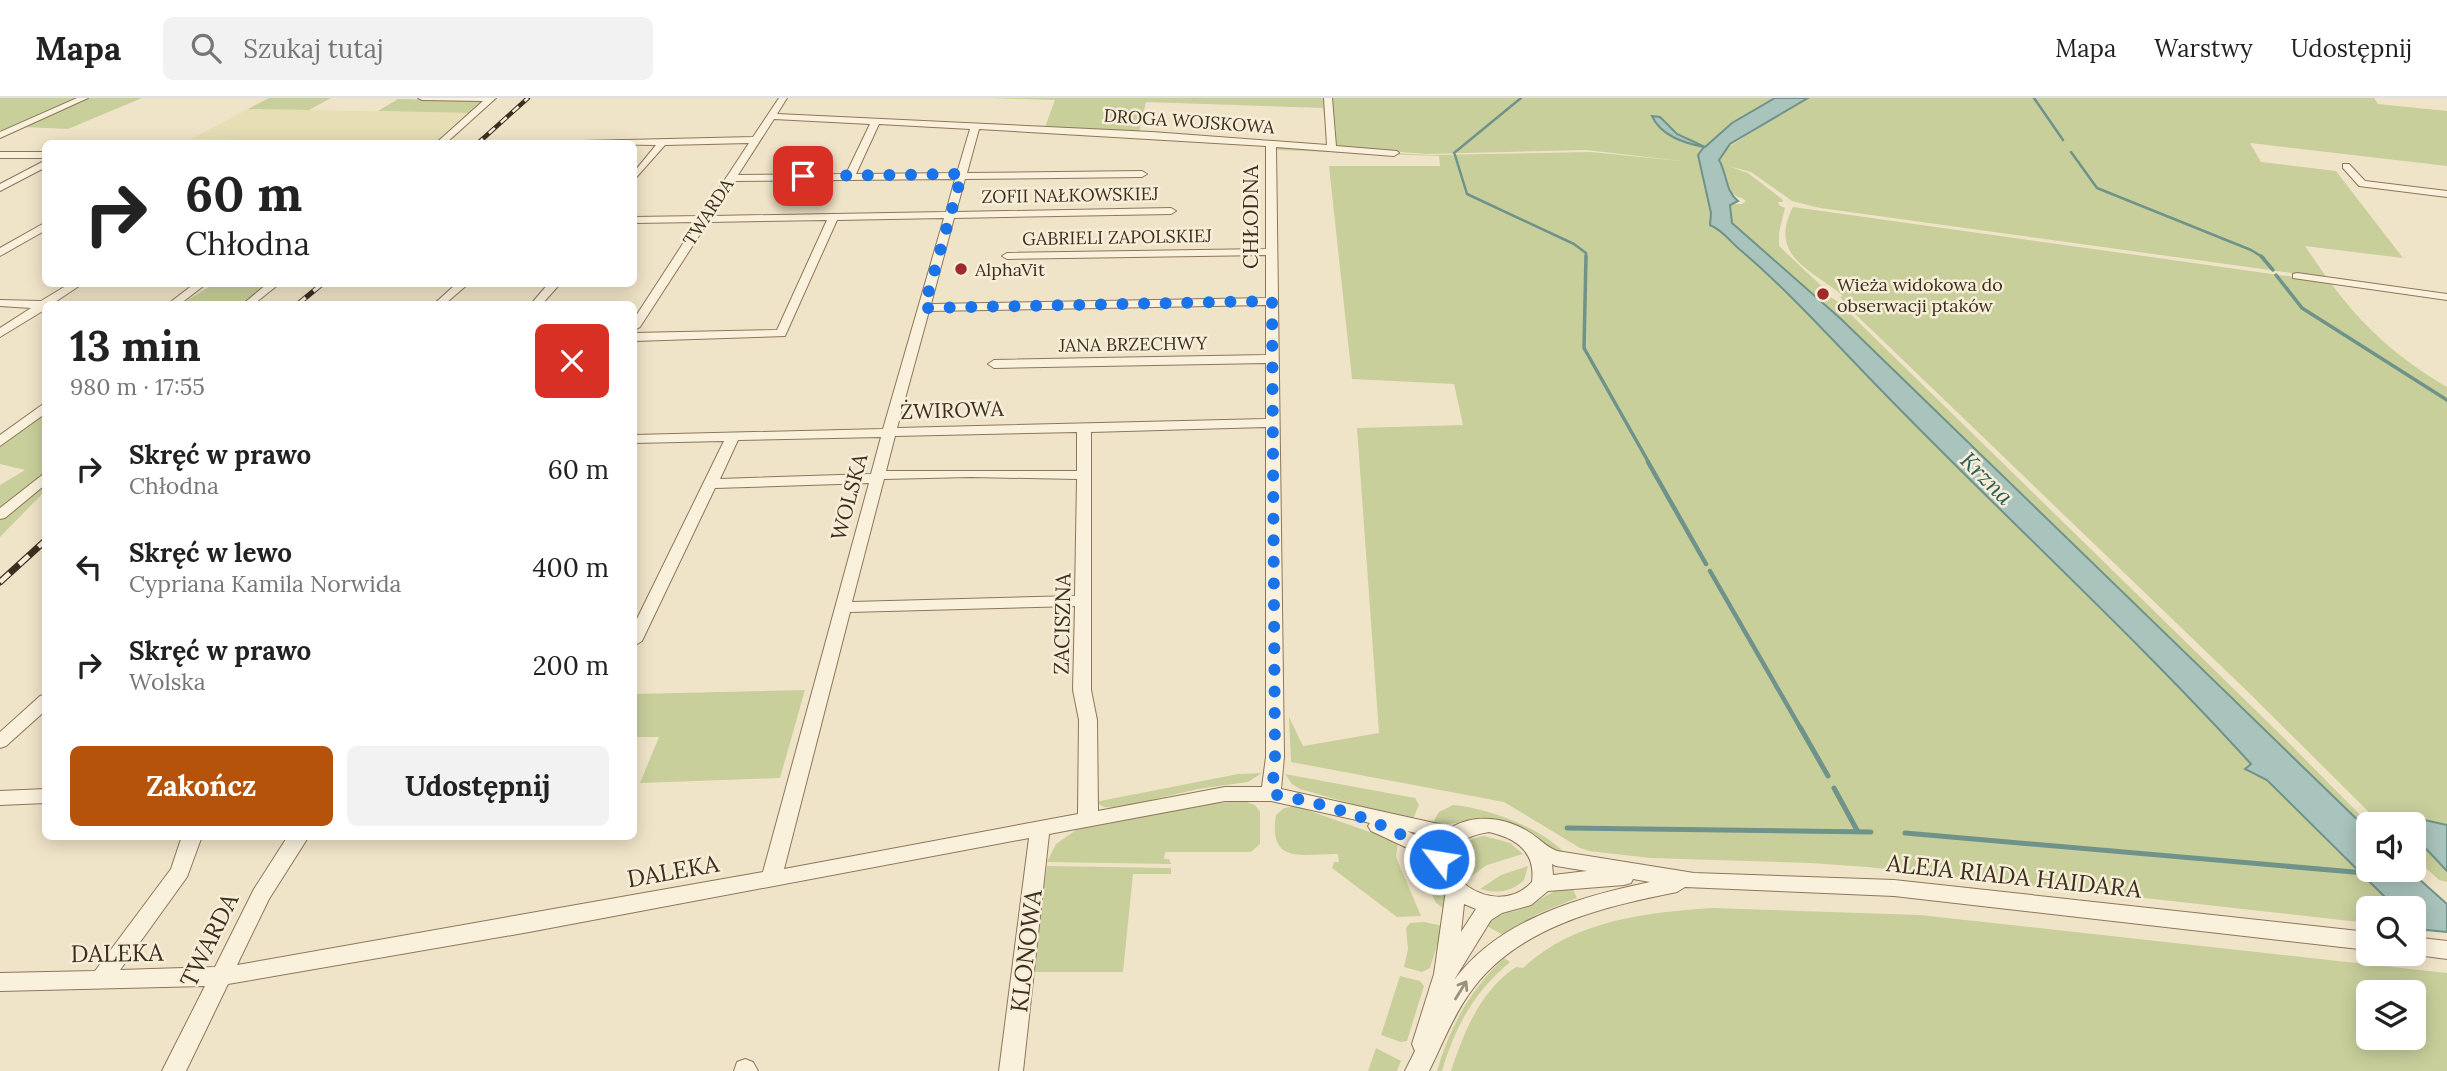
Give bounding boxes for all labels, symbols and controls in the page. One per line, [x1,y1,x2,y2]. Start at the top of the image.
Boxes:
search box [163,17,653,80]
text: Mapa [35,27,121,69]
icon: search [187,29,225,67]
text: Szukaj tutaj [243,32,384,65]
text: Mapa [2055,33,2116,64]
text: Warstwy [2154,33,2253,64]
text: Udostępnij [2291,33,2412,64]
street label: DROGA WOJSKOWA [1103,104,1276,138]
pin [773,146,833,206]
icon: arrive [784,157,822,195]
text: 60 m [185,162,302,224]
street label: CHŁODNA [1237,164,1264,269]
icon: right [70,168,161,259]
street label: TWARDA [678,173,739,250]
street label: ZOFII NAŁKOWSKIEJ [981,182,1159,208]
text: Chłodna [185,223,310,264]
street label: GABRIELI ZAPOLSKIEJ [1022,224,1212,250]
place label: AlphaVit [974,258,1045,281]
marker: AlphaVit [953,261,969,277]
place label: Wieża widokowa do obserwacji ptaków [1837,273,2003,317]
marker: Wieża widokowa do obserwacji ptaków [1815,286,1831,302]
text: 13 min [70,319,201,373]
button: close [535,324,609,398]
street label: JANA BRZECHWY [1058,331,1208,357]
text: 980 m · 17:55 [70,372,205,401]
street label: ŻWIROWA [900,395,1005,425]
text: Skręć w prawo [129,438,311,471]
water label: Krzna [1954,445,2020,511]
icon: right [70,450,108,488]
street label: WOLSKA [824,450,874,543]
text: 60 m [548,453,609,486]
text: Chłodna [129,471,219,500]
text: Skręć w lewo [129,536,292,569]
icon: left [70,548,108,586]
text: 400 m [533,551,609,584]
text: Cypriana Kamila Norwida [129,569,401,598]
street label: ZACISZNA [1048,572,1076,675]
text: Skręć w prawo [129,634,311,667]
icon: right [70,646,108,684]
text: 200 m [533,649,609,682]
text: Wolska [129,667,206,696]
button: Zakończ [70,746,333,826]
button: Udostępnij [347,746,609,826]
map controls [2356,812,2426,1050]
button: sound [2356,812,2426,882]
position arrow [1402,822,1476,896]
street label: ALEJA RIADA HAIDARA [1884,847,2144,905]
street label: DALEKA [625,848,722,894]
street label: TWARDA [173,887,245,992]
street label: KLONOWA [1003,887,1049,1014]
button: search [2356,896,2426,966]
street label: DALEKA [70,937,165,969]
one-way arrow [1455,980,1469,1000]
button: layers [2356,980,2426,1050]

